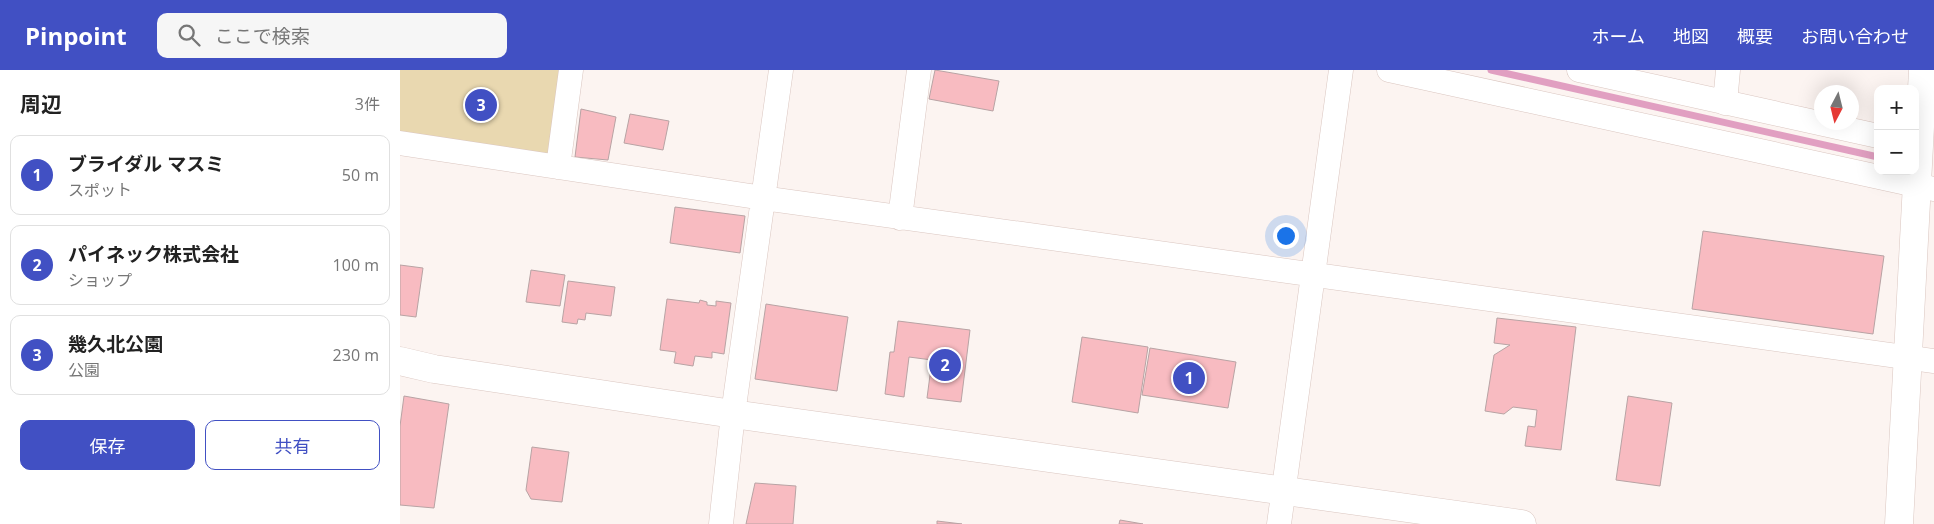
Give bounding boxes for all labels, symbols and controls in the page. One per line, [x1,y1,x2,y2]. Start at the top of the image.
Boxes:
search box [157,13,507,58]
text: Pinpoint [25,19,127,52]
icon: search [175,21,203,49]
text: ここで検索 [215,23,310,49]
text: ホーム [1592,24,1645,48]
text: 地図 [1673,24,1709,48]
text: 概要 [1737,24,1773,48]
text: お問い合わせ [1801,24,1909,48]
north arrow [1814,85,1859,130]
map controls [1874,85,1919,175]
button: + [1874,85,1919,130]
pin: 3 [465,86,497,124]
text: 周辺 [20,90,62,118]
text: 3件 [355,93,380,115]
button: − [1874,130,1919,175]
text: ブライダル マスミ [68,151,224,177]
text: 1 [32,164,42,186]
text: 50 m [342,164,379,186]
text: スポット [68,179,132,201]
your location [1273,223,1299,249]
text: パイネック株式会社 [68,241,239,267]
text: 2 [32,254,42,276]
text: 100 m [333,254,379,276]
text: ショップ [68,269,132,291]
text: 幾久北公園 [68,331,163,357]
text: 3 [32,344,42,366]
text: 230 m [333,344,379,366]
pin: 2 [929,346,961,384]
text: 公園 [68,359,100,381]
pin: 1 [1173,359,1205,397]
button: 保存 [20,420,195,470]
button: 共有 [205,420,380,470]

